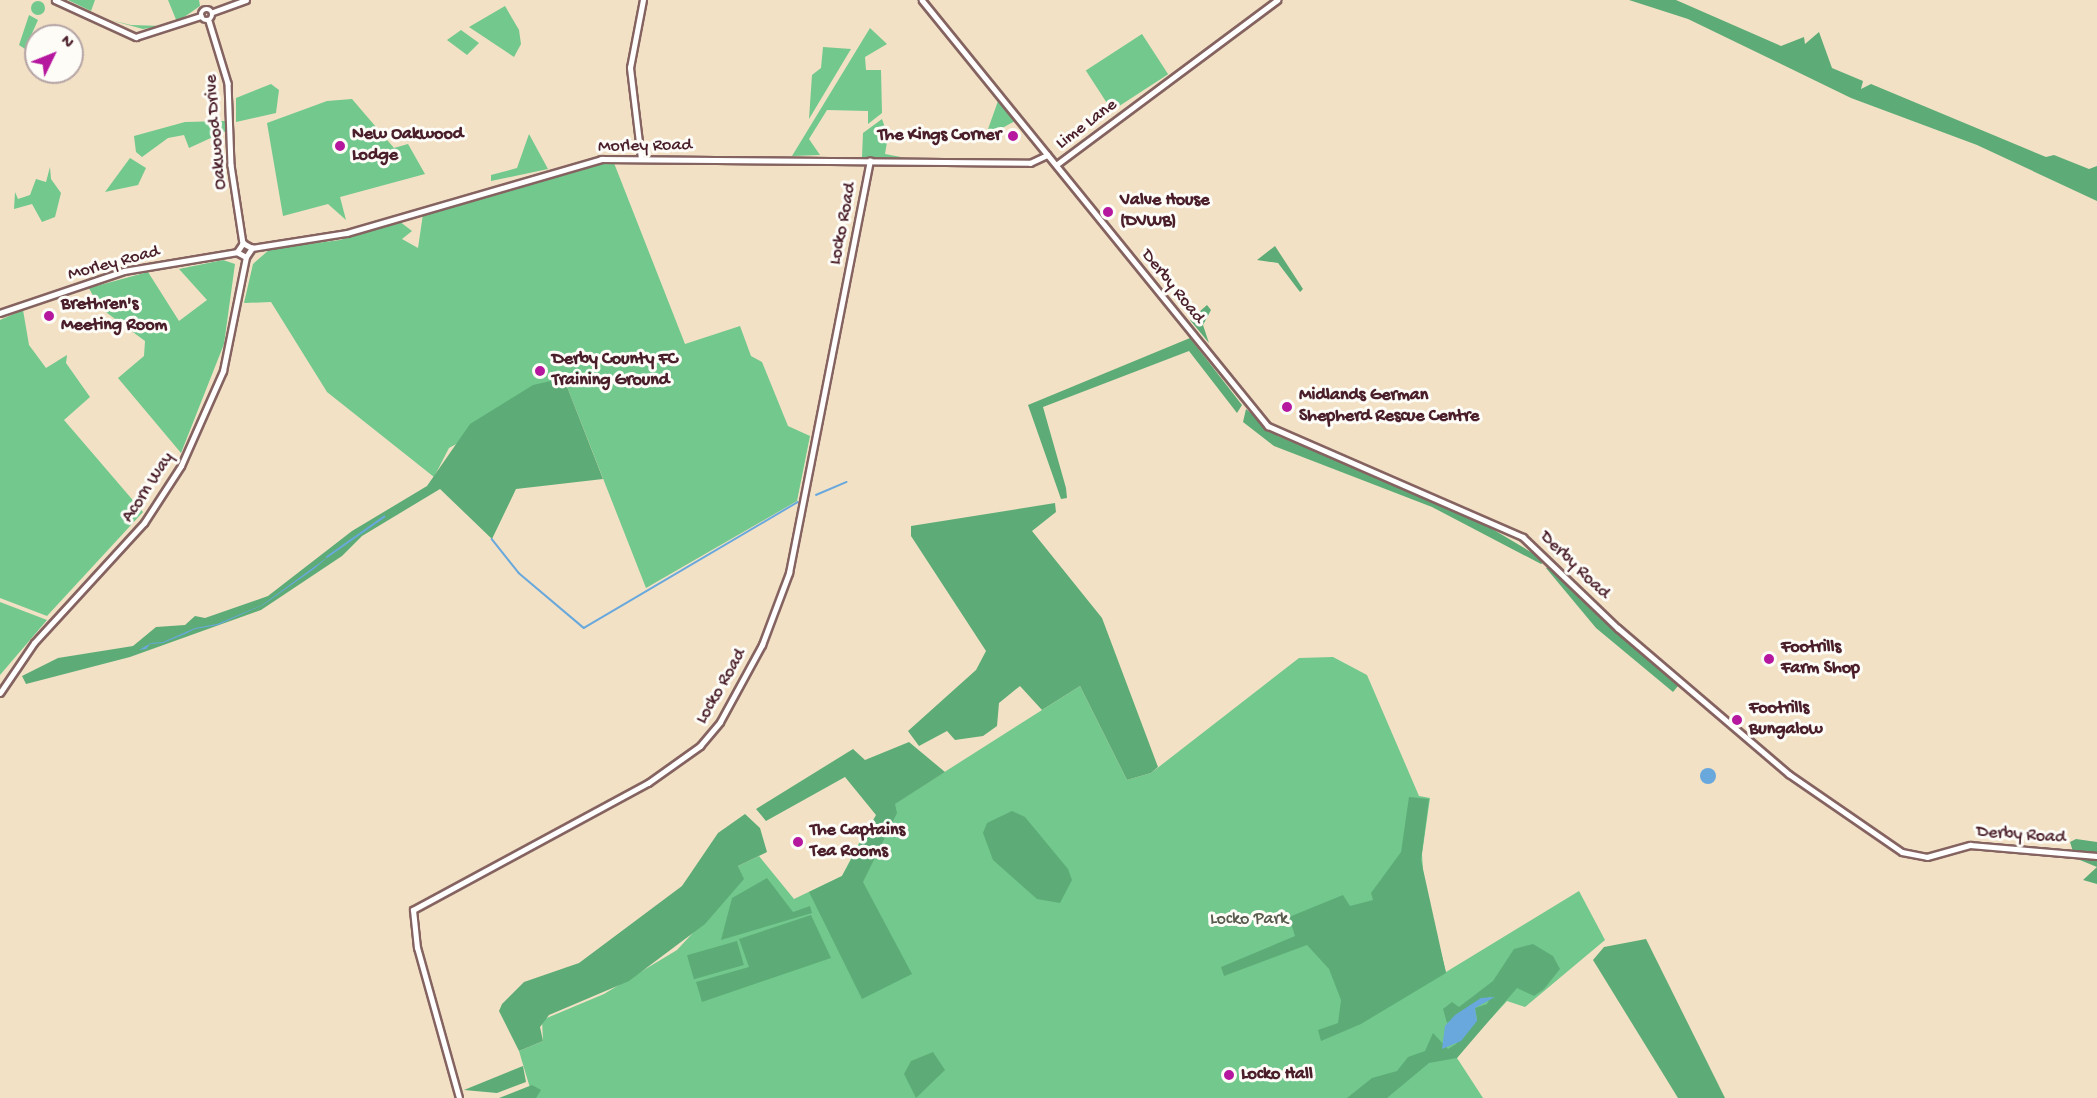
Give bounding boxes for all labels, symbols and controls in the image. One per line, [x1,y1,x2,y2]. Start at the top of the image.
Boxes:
north arrow [24,24,84,84]
text: N [56,32,77,53]
street label: Oakwood Drive [201,74,233,190]
street label: Lime Lane [1052,95,1122,155]
place label: New Oakwood Lodge [352,125,463,168]
place label: The Kings Corner [878,125,1001,147]
marker: The Kings Corner [1006,129,1020,143]
street label: Morley Road [598,135,692,159]
marker: New Oakwood Lodge [333,139,347,153]
street label: Locko Road [825,181,863,267]
place label: Valve House (DVWB) [1120,191,1209,234]
marker: Valve House (DVWB) [1101,205,1115,219]
street label: Morley Road [66,241,162,287]
street label: Derby Road [1135,245,1209,329]
place label: Brethren's Meeting Room [61,295,167,338]
marker: Brethren's Meeting Room [42,309,56,323]
place label: Derby County FC Training Ground [552,350,678,392]
marker: Derby County FC Training Ground [533,364,547,378]
place label: Midlands German Shepherd Rescue Centre [1299,386,1479,428]
marker: Midlands German Shepherd Rescue Centre [1280,400,1294,414]
street label: Acorn Way [118,449,180,527]
street label: Derby Road [1534,527,1614,605]
place label: Footrills Farm Shop [1781,638,1860,680]
street label: Locko Road [692,646,752,728]
marker: Footrills Farm Shop [1762,652,1776,666]
place label: Footrills Bungalow [1749,699,1823,742]
marker: Footrills Bungalow [1730,713,1744,727]
place label: The Captains Tea Rooms [810,821,905,864]
street label: Derby Road [1976,822,2066,850]
marker: The Captains Tea Rooms [791,835,805,849]
park label: Locko Park [1210,909,1288,931]
place label: Locko Hall [1241,1064,1313,1086]
marker: Locko Hall [1222,1068,1236,1082]

